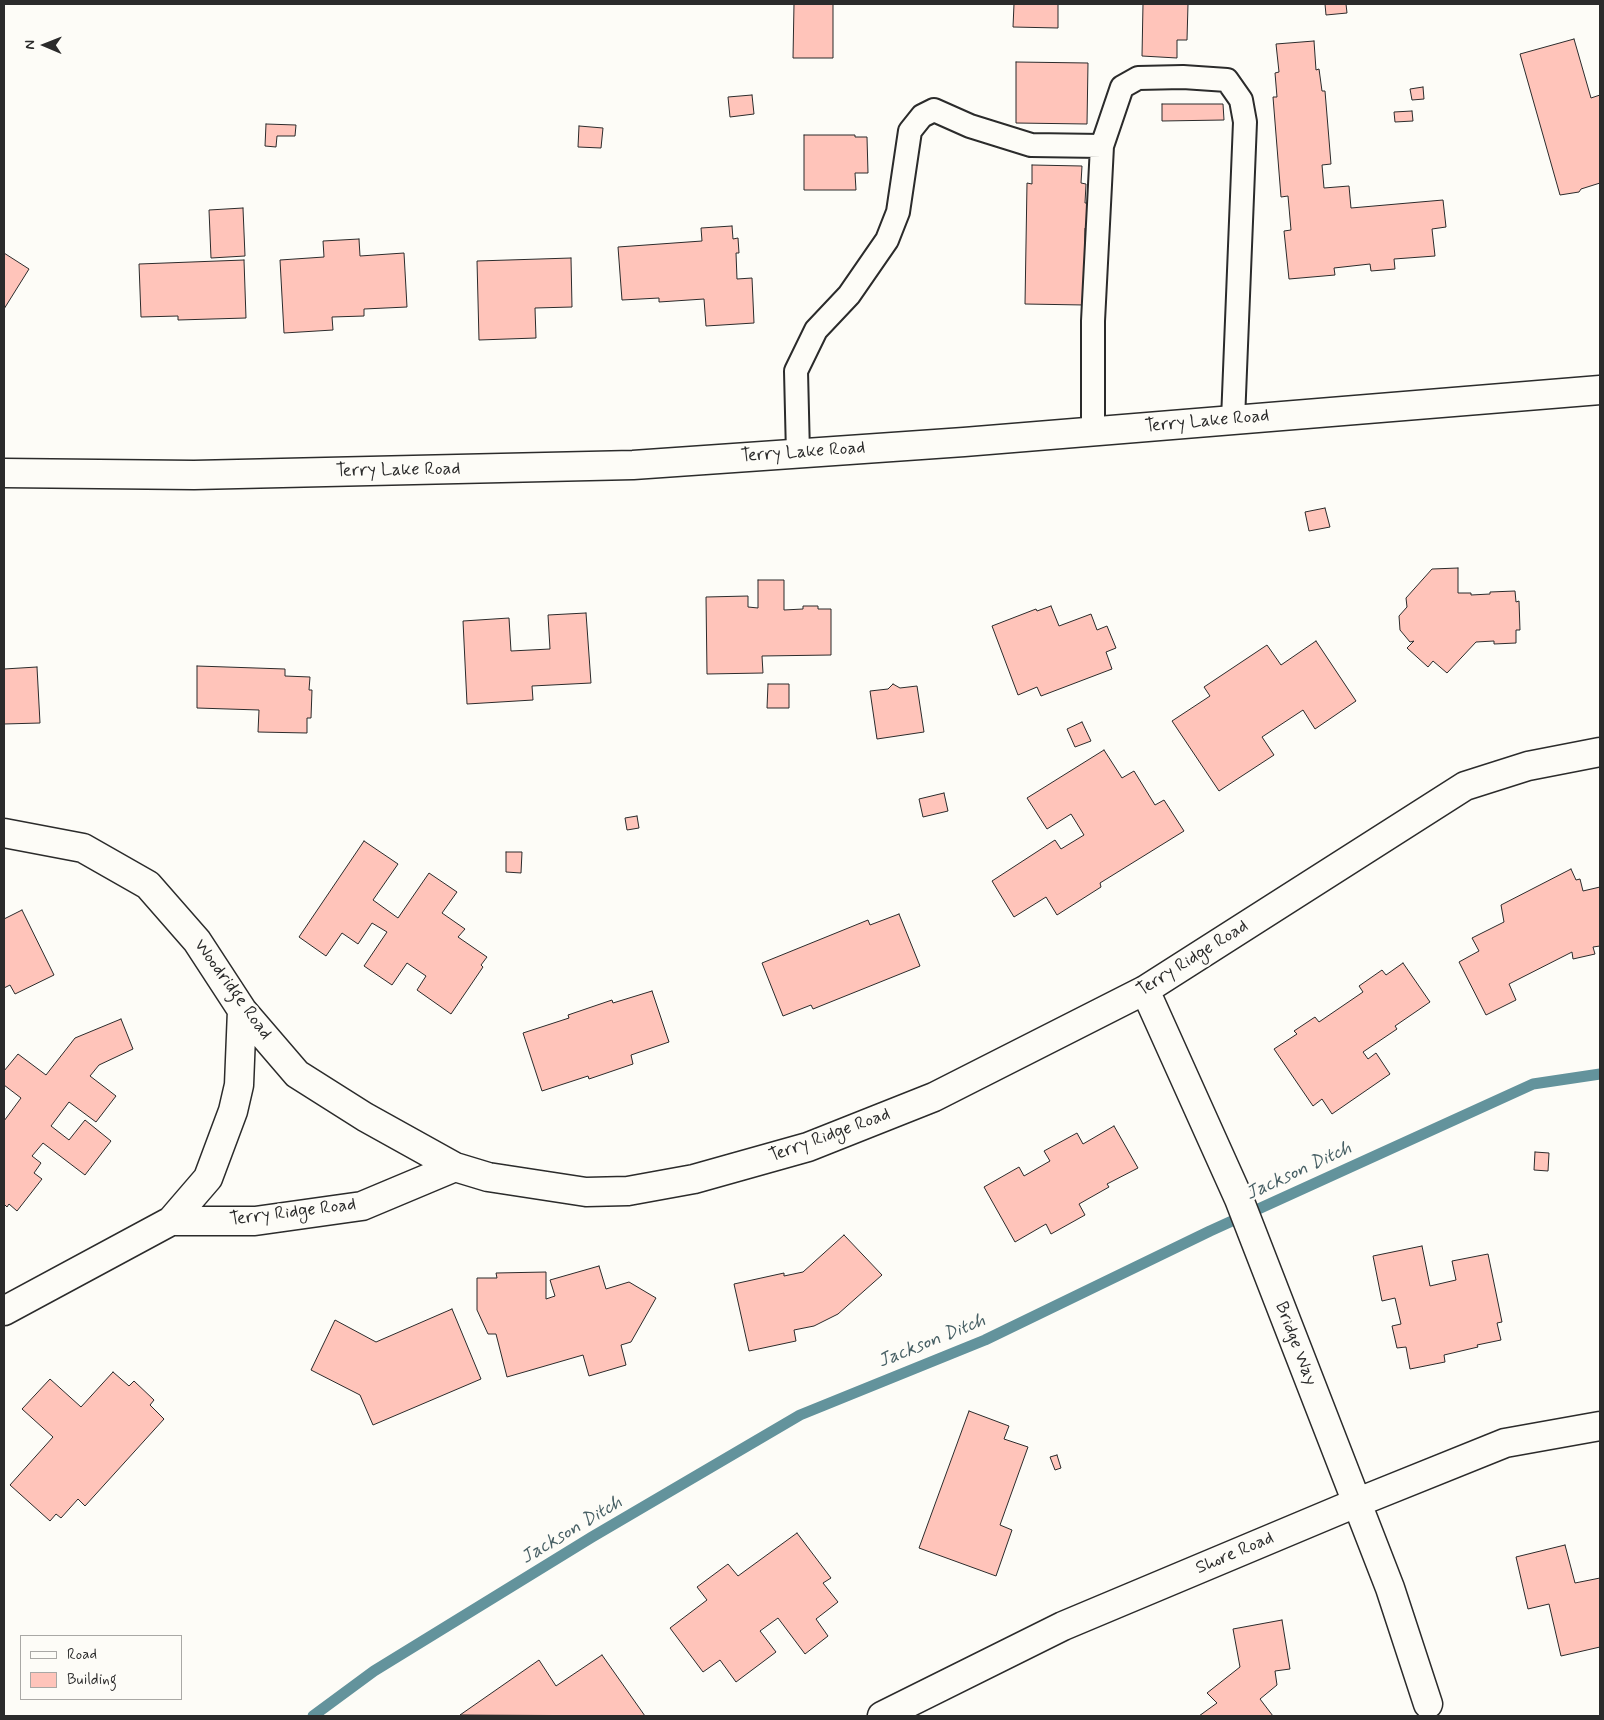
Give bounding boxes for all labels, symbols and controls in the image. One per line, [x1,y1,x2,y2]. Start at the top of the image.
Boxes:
north arrow [20,20,70,70]
text: N [21,40,39,50]
street label: Terry Lake Road [1144,406,1270,438]
street label: Terry Lake Road [740,438,866,468]
street label: Terry Lake Road [335,459,461,483]
street label: Terry Ridge Road [1133,916,1253,1002]
street label: Woodridge Road [188,936,276,1044]
street label: Terry Ridge Road [767,1104,893,1168]
water label: Jackson Ditch [1243,1138,1355,1206]
street label: Terry Ridge Road [229,1195,357,1231]
street label: Bridge Way [1269,1299,1321,1389]
water label: Jackson Ditch [875,1310,989,1374]
water label: Jackson Ditch [517,1492,627,1570]
street label: Shore Road [1193,1528,1277,1580]
legend [20,1635,182,1700]
text: Road [67,1645,97,1665]
text: Building [67,1670,117,1690]

